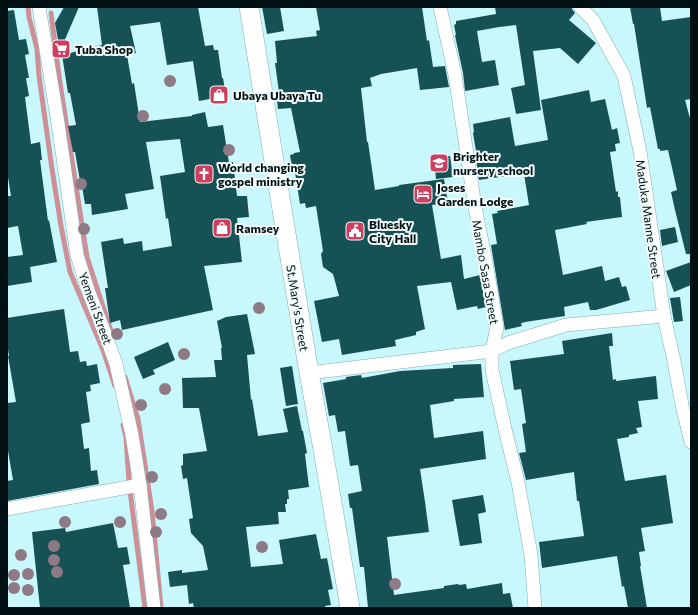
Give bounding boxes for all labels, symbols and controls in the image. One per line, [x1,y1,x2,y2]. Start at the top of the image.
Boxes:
supermarket icon: Tuba Shop [50,38,72,60]
place label: Tuba Shop [75,42,133,56]
shop icon: Ubaya Ubaya Tu [208,84,230,106]
place label: Ubaya Ubaya Tu [233,88,321,102]
place label: Brighter nursery school [453,149,533,177]
school or university icon: Brighter nursery school [428,152,450,174]
street label: Maduka Manne Street [634,158,664,280]
place label: World changing gospel ministry [218,160,304,188]
church icon: World changing gospel ministry [193,163,215,185]
place label: Joses Garden Lodge [437,180,513,208]
hotel icon: Joses Garden Lodge [412,183,434,205]
shop icon: Ramsey [211,217,233,239]
place label: Bluesky City Hall [369,217,416,245]
street label: Mambo Sasa Street [470,219,502,325]
public building icon: Bluesky City Hall [344,220,366,242]
place label: Ramsey [236,221,280,235]
street label: St.Mary's Street [284,264,312,352]
street label: Yemeni Street [76,270,116,346]

